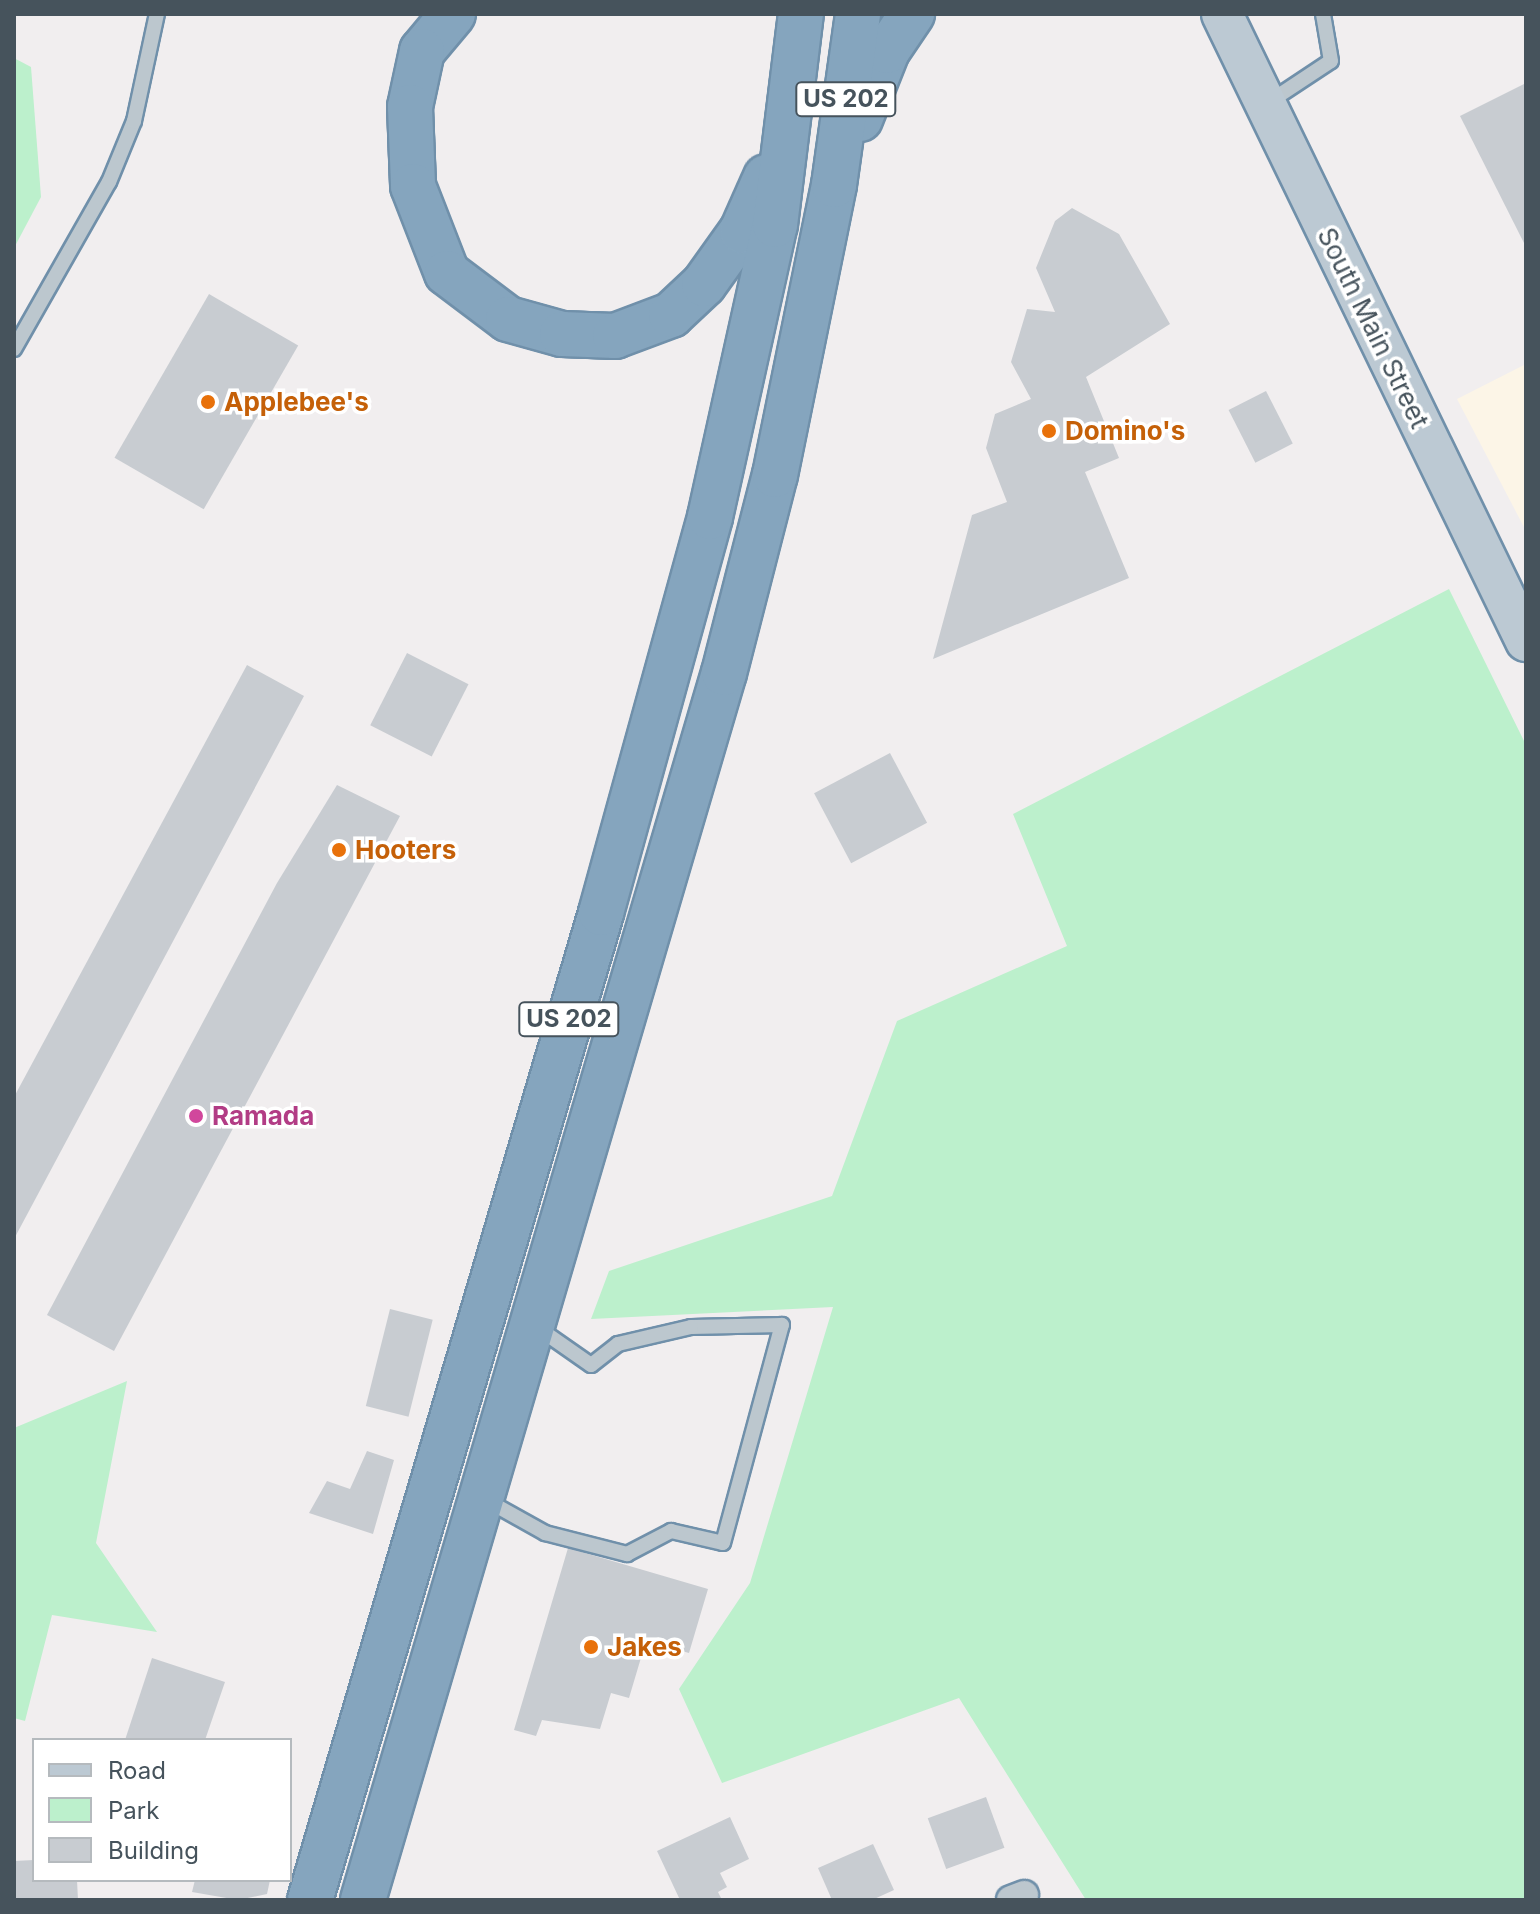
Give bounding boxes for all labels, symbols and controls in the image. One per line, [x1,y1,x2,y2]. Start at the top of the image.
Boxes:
road number: US 202 [794,79,898,119]
street label: South Main Street [1311,223,1435,433]
place label: Applebee's [224,386,369,418]
marker: Applebee's [199,393,217,411]
place label: Domino's [1065,415,1185,447]
marker: Domino's [1040,422,1058,440]
place label: Hooters [355,834,456,866]
marker: Hooters [330,841,348,859]
road number: US 202 [517,999,621,1039]
place label: Ramada [212,1100,314,1132]
marker: Ramada [187,1107,205,1125]
place label: Jakes [607,1631,682,1663]
marker: Jakes [582,1638,600,1656]
legend [32,1738,292,1882]
text: Road [108,1756,166,1785]
text: Park [108,1796,159,1825]
text: Building [108,1836,199,1865]

